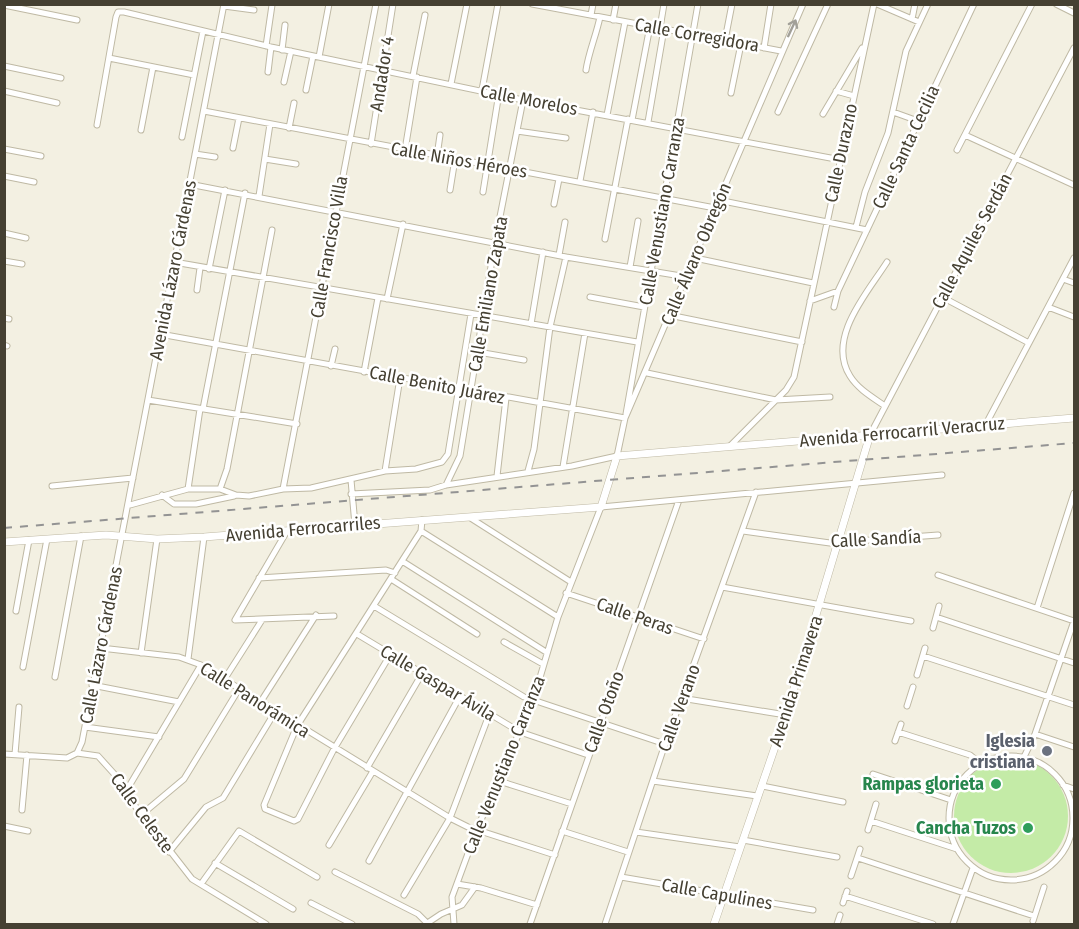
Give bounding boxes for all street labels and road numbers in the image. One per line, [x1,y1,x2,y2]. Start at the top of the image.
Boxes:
street label: Calle Corregidora [633,13,761,57]
street label: Andador 4 [365,35,399,113]
street label: Calle Morelos [478,80,580,120]
street label: Calle Santa Cecilia [868,81,944,212]
street label: Calle Durazno [820,101,862,205]
street label: Calle Venustiano Carranza [635,115,689,307]
street label: Calle Niños Héroes [389,137,529,183]
street label: Calle Aquiles Serdán [927,170,1017,312]
street label: Calle Francisco Villa [306,174,352,320]
street label: Avenida Lázaro Cárdenas [145,178,201,362]
street label: Calle Álvaro Obregón [655,179,736,329]
street label: Calle Emiliano Zapata [463,214,513,374]
street label: Calle Benito Juárez [368,361,506,409]
street label: Avenida Ferrocarril Veracruz [799,412,1005,452]
street label: Avenida Ferrocarriles [225,511,382,547]
street label: Calle Sandía [830,526,922,552]
street label: Calle Lázaro Cárdenas [75,564,127,726]
street label: Calle Peras [594,593,677,640]
street label: Avenida Primavera [764,612,828,749]
street label: Calle Gaspar Ávila [376,639,501,726]
street label: Calle Panorámica [196,657,314,743]
street label: Calle Verano [653,661,705,755]
street label: Calle Otoño [579,668,629,756]
street label: Calle Venustiano Carranza [458,672,550,857]
street label: Calle Celeste [106,769,178,857]
street label: Calle Capulines [660,873,774,915]

